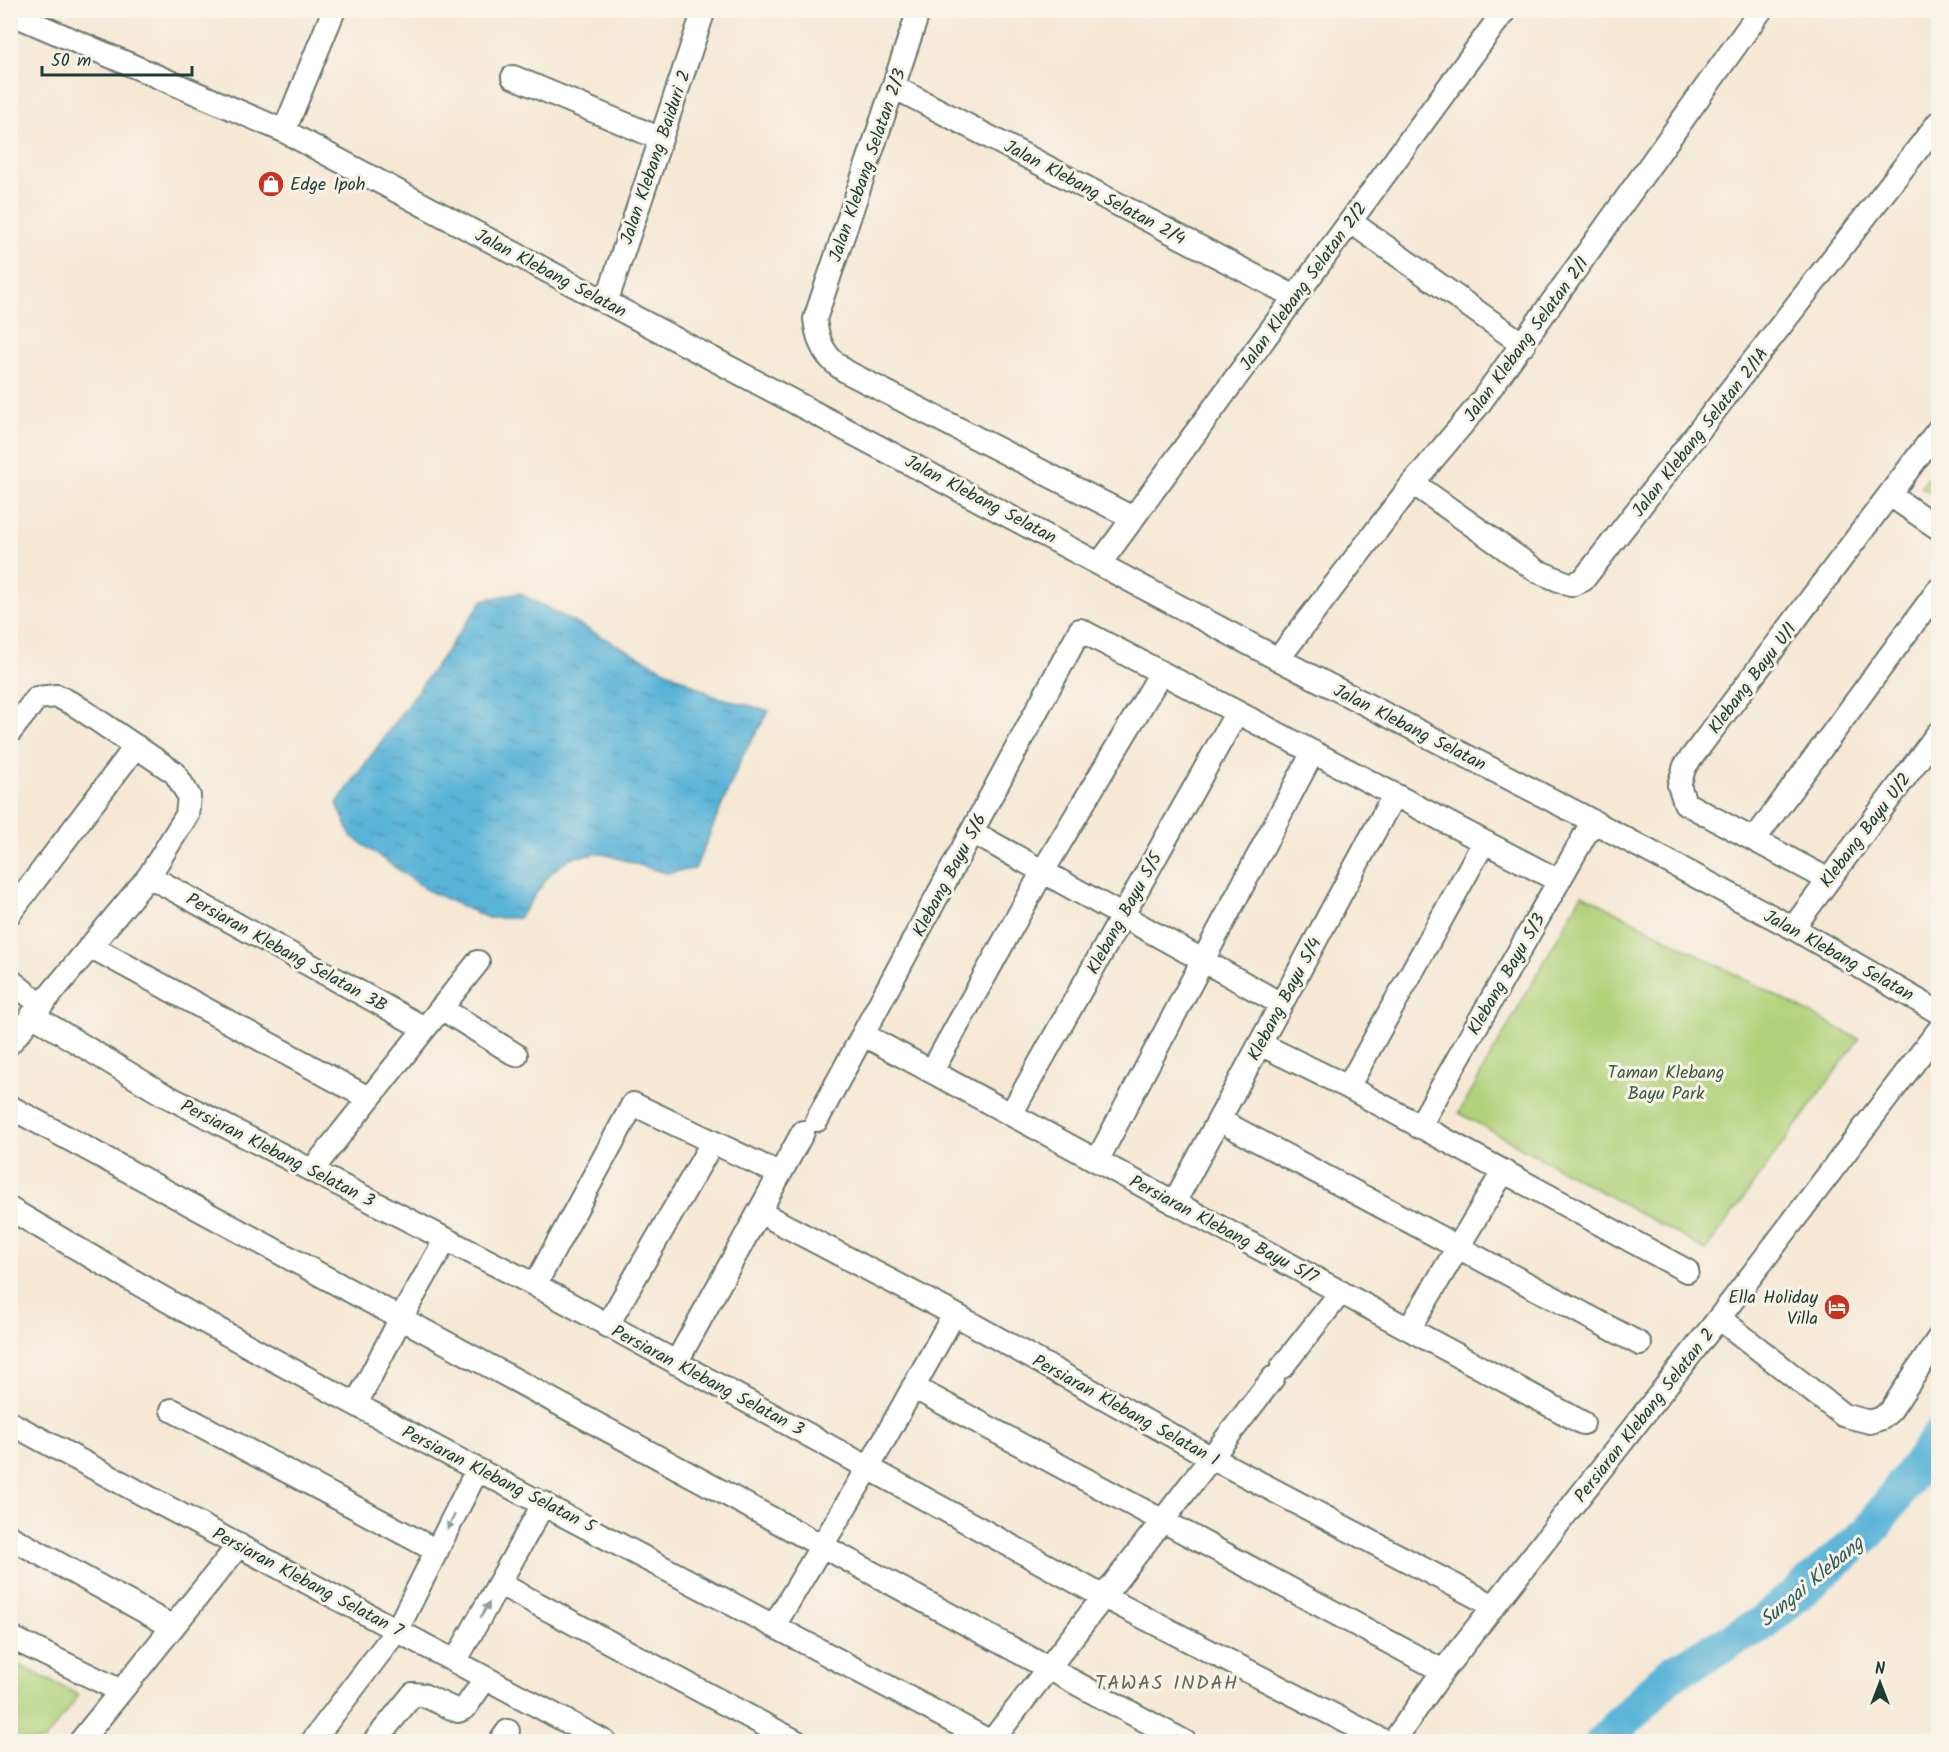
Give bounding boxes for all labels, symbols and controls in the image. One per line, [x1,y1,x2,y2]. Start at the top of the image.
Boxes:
scale bar [42,39,192,77]
text: 50 m [51,47,91,76]
street label: Jalan Klebang Selatan 2/3 [822,65,915,266]
street label: Jalan Klebang Baiduri 2 [613,66,700,249]
street label: Jalan Klebang Selatan 2/4 [998,133,1191,254]
shop icon: Edge Ipoh [256,169,286,199]
place label: Edge Ipoh [290,171,365,200]
street label: Jalan Klebang Selatan 2/2 [1233,196,1376,378]
street label: Jalan Klebang Selatan [469,222,631,327]
street label: Jalan Klebang Selatan 2/1 [1457,251,1597,429]
street label: Jalan Klebang Selatan 2/1A [1625,342,1777,524]
street label: Jalan Klebang Selatan [899,448,1061,553]
street label: Klebang Bayu U/1 [1701,617,1805,741]
street label: Jalan Klebang Selatan [1328,677,1491,779]
street label: Klebang Bayu U/2 [1813,767,1919,895]
street label: Klebang Bayu S/6 [905,809,995,943]
street label: Klebang Bayu S/5 [1080,846,1172,980]
street label: Persiaran Klebang Selatan 3B [180,886,392,1021]
street label: Jalan Klebang Selatan [1758,903,1919,1010]
street label: Klebang Bayu S/3 [1461,908,1554,1041]
street label: Klebang Bayu S/4 [1240,933,1330,1067]
park label: Taman Klebang Bayu Park [1608,1059,1724,1109]
street label: Persiaran Klebang Selatan 3 [175,1093,380,1216]
street label: Persiaran Klebang Bayu S/7 [1124,1168,1324,1293]
place label: Ella Holiday Villa [1728,1284,1819,1334]
hotel icon: Ella Holiday Villa [1822,1292,1852,1322]
street label: Persiaran Klebang Selatan 3 [606,1318,809,1445]
street label: Persiaran Klebang Selatan 2 [1568,1322,1723,1510]
street label: Persiaran Klebang Selatan 1 [1026,1348,1224,1475]
street label: Persiaran Klebang Selatan 5 [396,1419,602,1542]
one-way arrow [446,1514,456,1531]
street label: Persiaran Klebang Selatan 7 [207,1521,409,1646]
water label: Sungai Klebang [1753,1528,1873,1636]
one-way arrow [480,1601,490,1618]
north arrow [1850,1653,1910,1713]
text: N [1875,1657,1885,1682]
district label: TAWAS INDAH [1095,1668,1239,1700]

